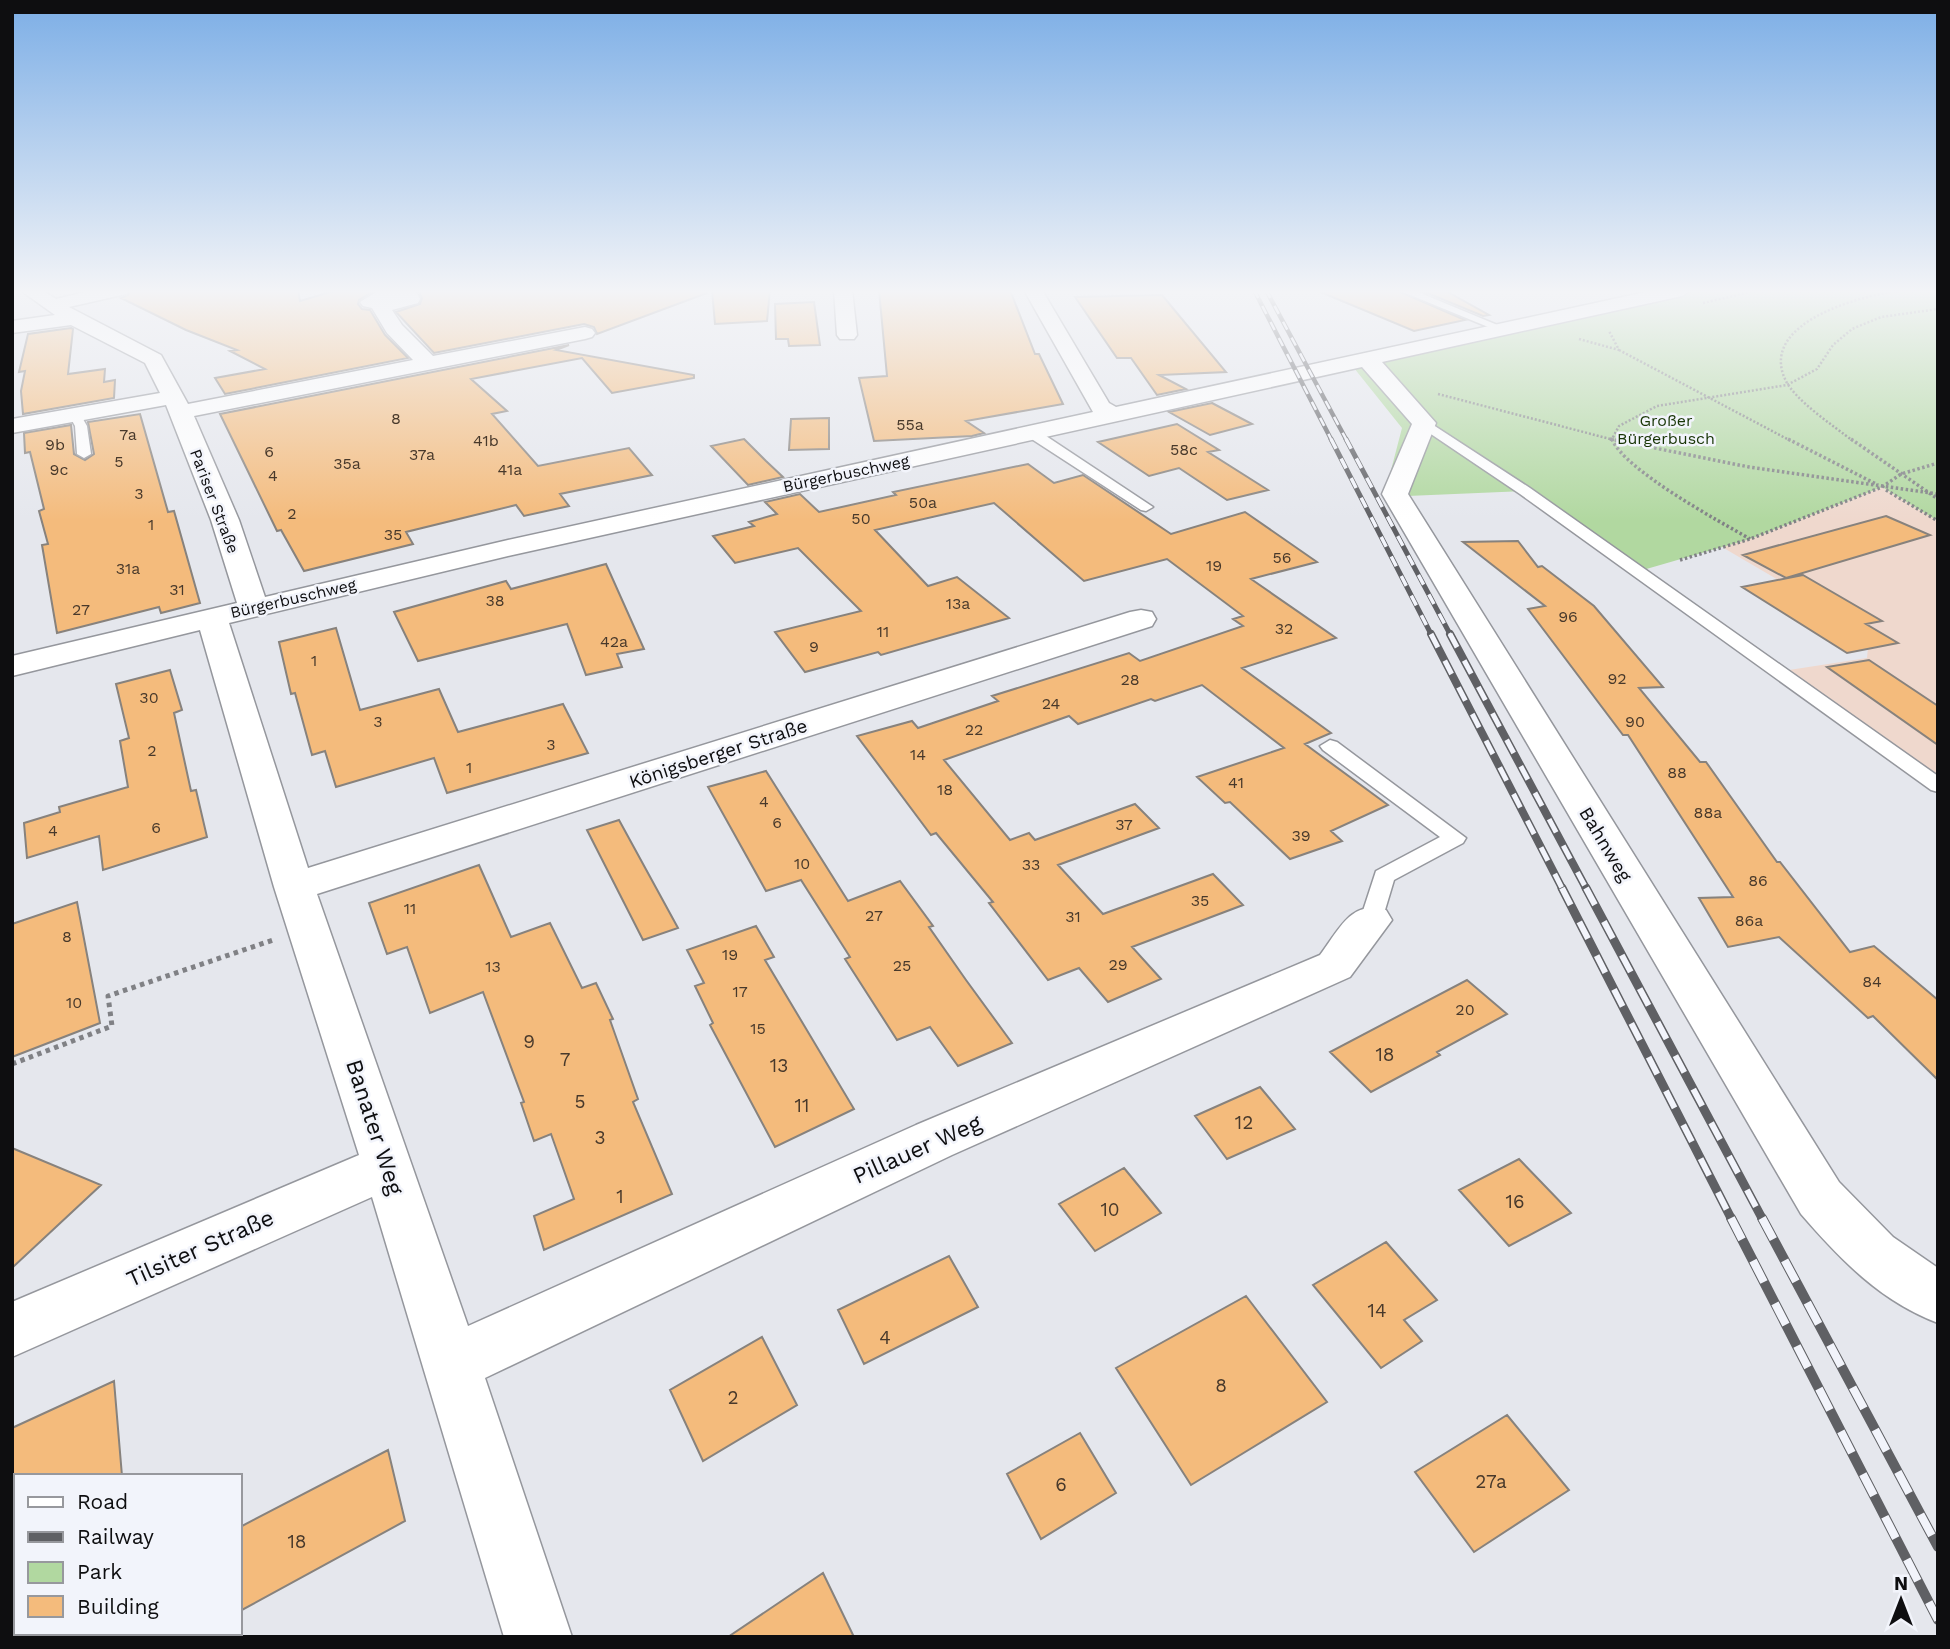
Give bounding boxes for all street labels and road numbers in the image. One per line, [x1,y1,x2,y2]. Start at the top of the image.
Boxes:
street label: Pariser Straße [186,446,243,556]
street label: Bürgerbuschweg [781,451,911,496]
street label: Bürgerbuschweg [228,575,358,622]
street label: Königsberger Straße [626,714,810,793]
street label: Bahnweg [1574,803,1637,887]
street label: Banater Weg [340,1056,409,1199]
street label: Pillauer Weg [849,1109,986,1190]
street label: Tilsiter Straße [122,1204,278,1293]

